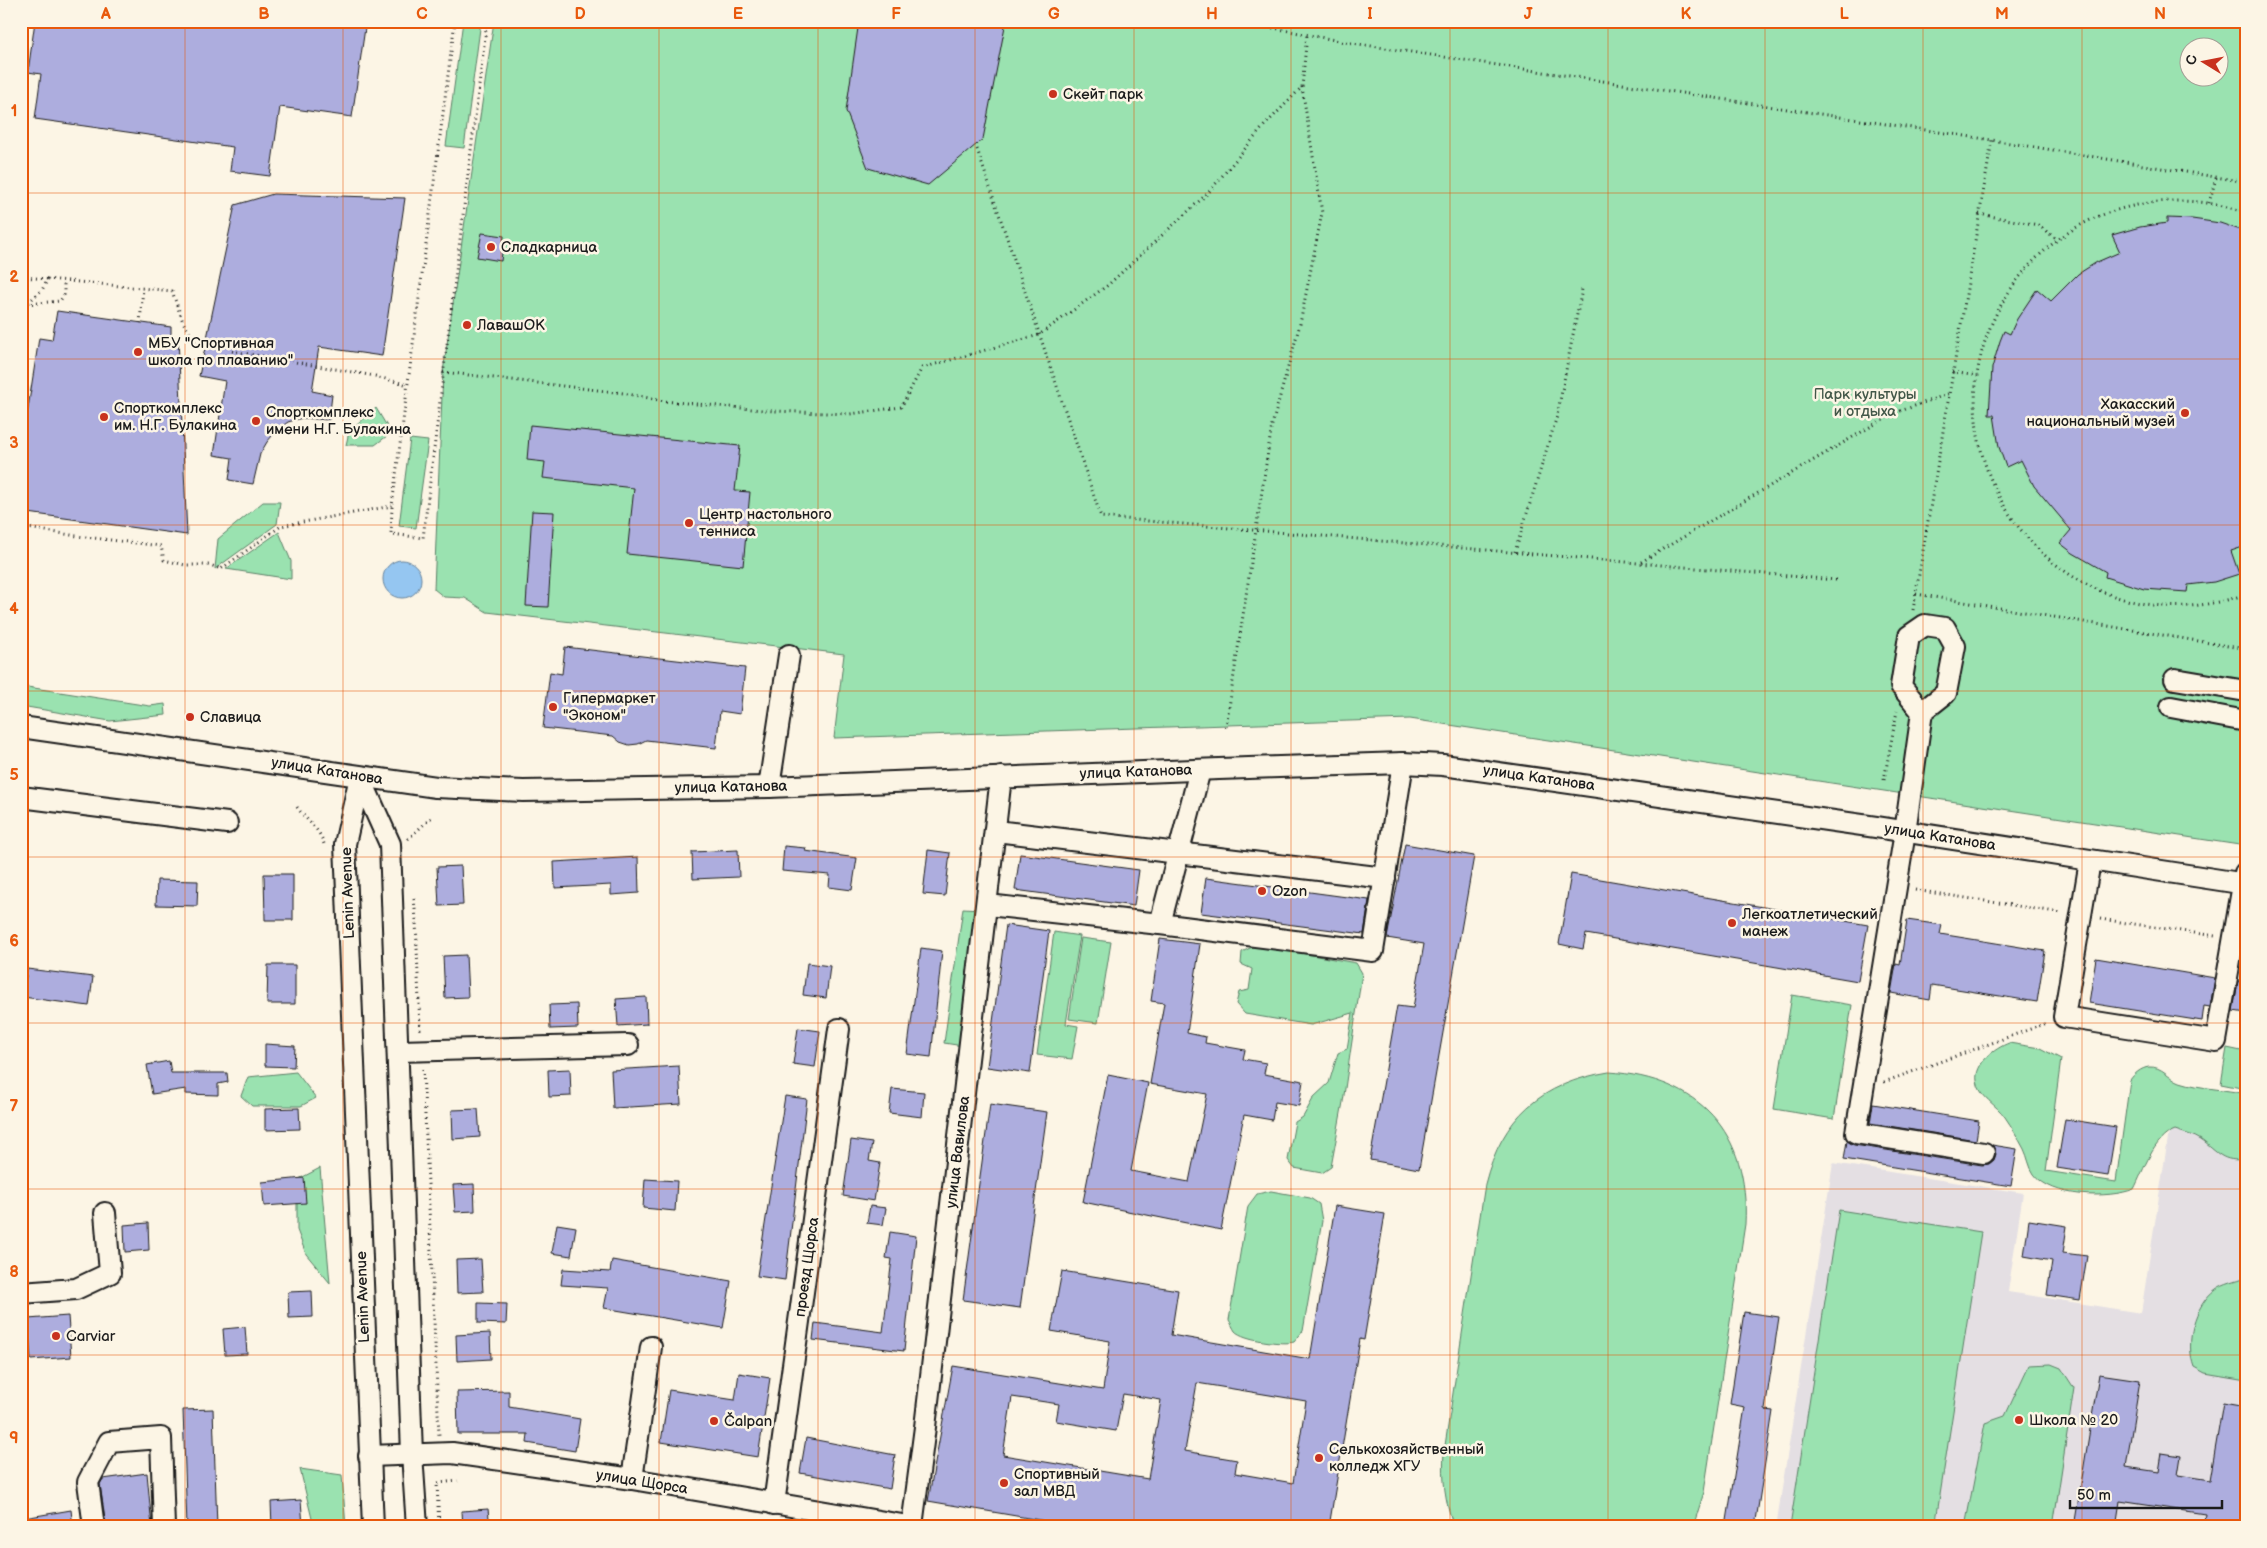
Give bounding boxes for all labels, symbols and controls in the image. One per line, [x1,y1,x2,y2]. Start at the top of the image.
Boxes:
text: A [100,5,111,24]
text: B [258,5,270,24]
text: C [416,5,428,24]
text: D [574,5,586,24]
text: E [733,5,743,24]
text: F [891,5,901,24]
text: G [1048,5,1060,24]
text: H [1206,5,1218,24]
text: I [1367,5,1373,24]
text: J [1524,5,1533,24]
text: K [1681,5,1692,24]
text: L [1839,5,1849,24]
text: M [1995,5,2009,24]
text: N [2154,5,2166,24]
north arrow [2180,38,2230,88]
text: С [2182,53,2201,66]
place label: Скейт парк [1063,85,1143,104]
marker: Скейт парк [1047,88,1059,100]
text: 1 [11,102,17,121]
place label: Сладкарница [501,238,597,257]
marker: Сладкарница [485,241,497,253]
text: 2 [9,268,19,287]
place label: ЛавашOK [476,316,545,335]
marker: ЛавашOK [461,319,473,331]
place label: МБУ "Спортивная школа по плаванию" [148,334,293,370]
marker: МБУ "Спортивная школа по плаванию" [132,346,144,358]
park label: Парк культуры и отдыха [1813,385,1917,421]
place label: Хакасский национальный музей [2026,395,2175,431]
place label: Спорткомплекс им. Н.Г. Булакина [114,399,237,435]
place label: Спорткомплекс имени Н.Г. Булакина [266,403,411,439]
marker: Хакасский национальный музей [2179,407,2191,419]
marker: Спорткомплекс им. Н.Г. Булакина [98,411,110,423]
marker: Спорткомплекс имени Н.Г. Булакина [250,415,262,427]
text: 3 [9,434,19,453]
place label: Центр настольного тенниса [699,505,832,541]
marker: Центр настольного тенниса [683,517,695,529]
text: 4 [9,600,19,619]
place label: Гипермаркет "Эконом" [563,689,656,725]
marker: Гипермаркет "Эконом" [547,701,559,713]
place label: Славица [200,708,262,727]
marker: Славица [184,711,196,723]
street label: улица Катанова [270,753,384,789]
street label: улица Катанова [1079,761,1193,783]
street label: улица Катанова [1482,761,1596,795]
text: 5 [9,766,19,785]
street label: улица Катанова [675,777,788,797]
street label: улица Катанова [1883,819,1997,855]
street label: Lenin Avenue [337,847,359,939]
place label: Ozon [1272,882,1307,901]
marker: Ozon [1256,885,1268,897]
place label: Легкоатлетический манеж [1741,905,1878,941]
marker: Легкоатлетический манеж [1726,917,1738,929]
text: 6 [9,932,19,951]
street label: улица Вавилова [942,1095,974,1209]
text: 7 [10,1097,19,1116]
street label: проезд Щорса [791,1216,823,1318]
street label: Lenin Avenue [352,1251,374,1343]
text: 8 [9,1263,19,1282]
place label: Carviar [66,1327,116,1346]
marker: Carviar [50,1330,62,1342]
place label: Школа № 20 [2029,1411,2118,1430]
place label: Čalpan [724,1412,772,1431]
marker: Школа № 20 [2013,1414,2025,1426]
marker: Čalpan [708,1415,720,1427]
text: 9 [9,1429,19,1448]
place label: Селькохозяйственный колледж ХГУ [1329,1440,1484,1476]
marker: Селькохозяйственный колледж ХГУ [1313,1452,1325,1464]
street label: улица Щорса [595,1465,689,1499]
place label: Спортивный зал МВД [1014,1465,1100,1501]
marker: Спортивный зал МВД [998,1477,1010,1489]
scale bar [2070,1478,2222,1510]
text: 50 m [2077,1486,2111,1505]

